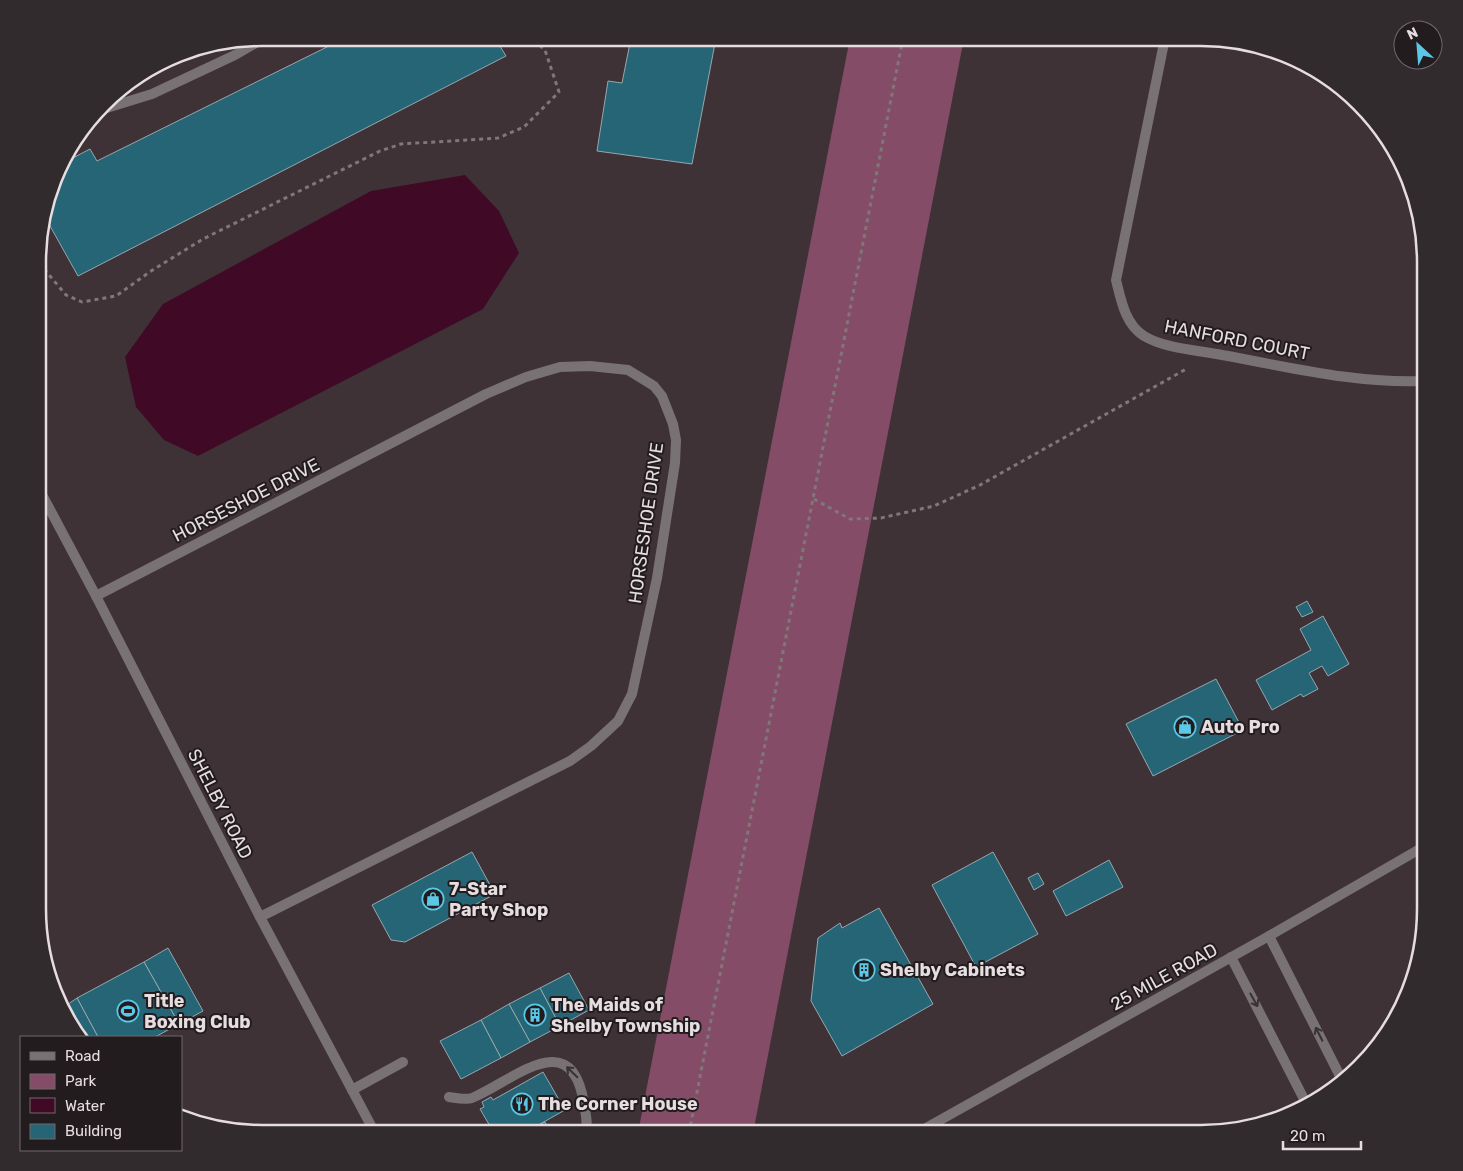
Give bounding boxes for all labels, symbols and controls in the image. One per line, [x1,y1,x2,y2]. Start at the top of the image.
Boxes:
north arrow [1393,20,1443,70]
text: N [1404,24,1421,44]
street label: HANFORD COURT [1163,315,1311,365]
street label: HORSESHOE DRIVE [624,441,668,605]
street label: HORSESHOE DRIVE [169,453,323,547]
shop icon: Auto Pro [1173,715,1197,739]
place label: Auto Pro [1201,716,1280,738]
street label: SHELBY ROAD [183,745,257,863]
place label: 7-Star Party Shop [449,878,548,921]
shop icon: 7-Star Party Shop [421,887,445,911]
street label: 25 MILE ROAD [1107,939,1221,1015]
building icon: Shelby Cabinets [852,958,876,982]
place label: Shelby Cabinets [880,959,1025,981]
place label: Title Boxing Club [144,990,251,1033]
one-way arrow [1250,992,1260,1007]
place label: The Maids of Shelby Township [551,994,700,1037]
sports icon: Title Boxing Club [116,999,140,1023]
building icon: The Maids of Shelby Township [523,1003,547,1027]
one-way arrow [1314,1027,1323,1042]
legend [20,1036,182,1151]
text: Road [65,1047,101,1065]
one-way arrow [566,1066,578,1078]
text: Park [65,1072,96,1090]
restaurant icon: The Corner House [510,1092,534,1116]
place label: The Corner House [538,1093,698,1115]
text: Water [65,1097,105,1115]
scale bar [1283,1118,1360,1150]
text: Building [65,1122,122,1140]
text: 20 m [1290,1127,1325,1145]

